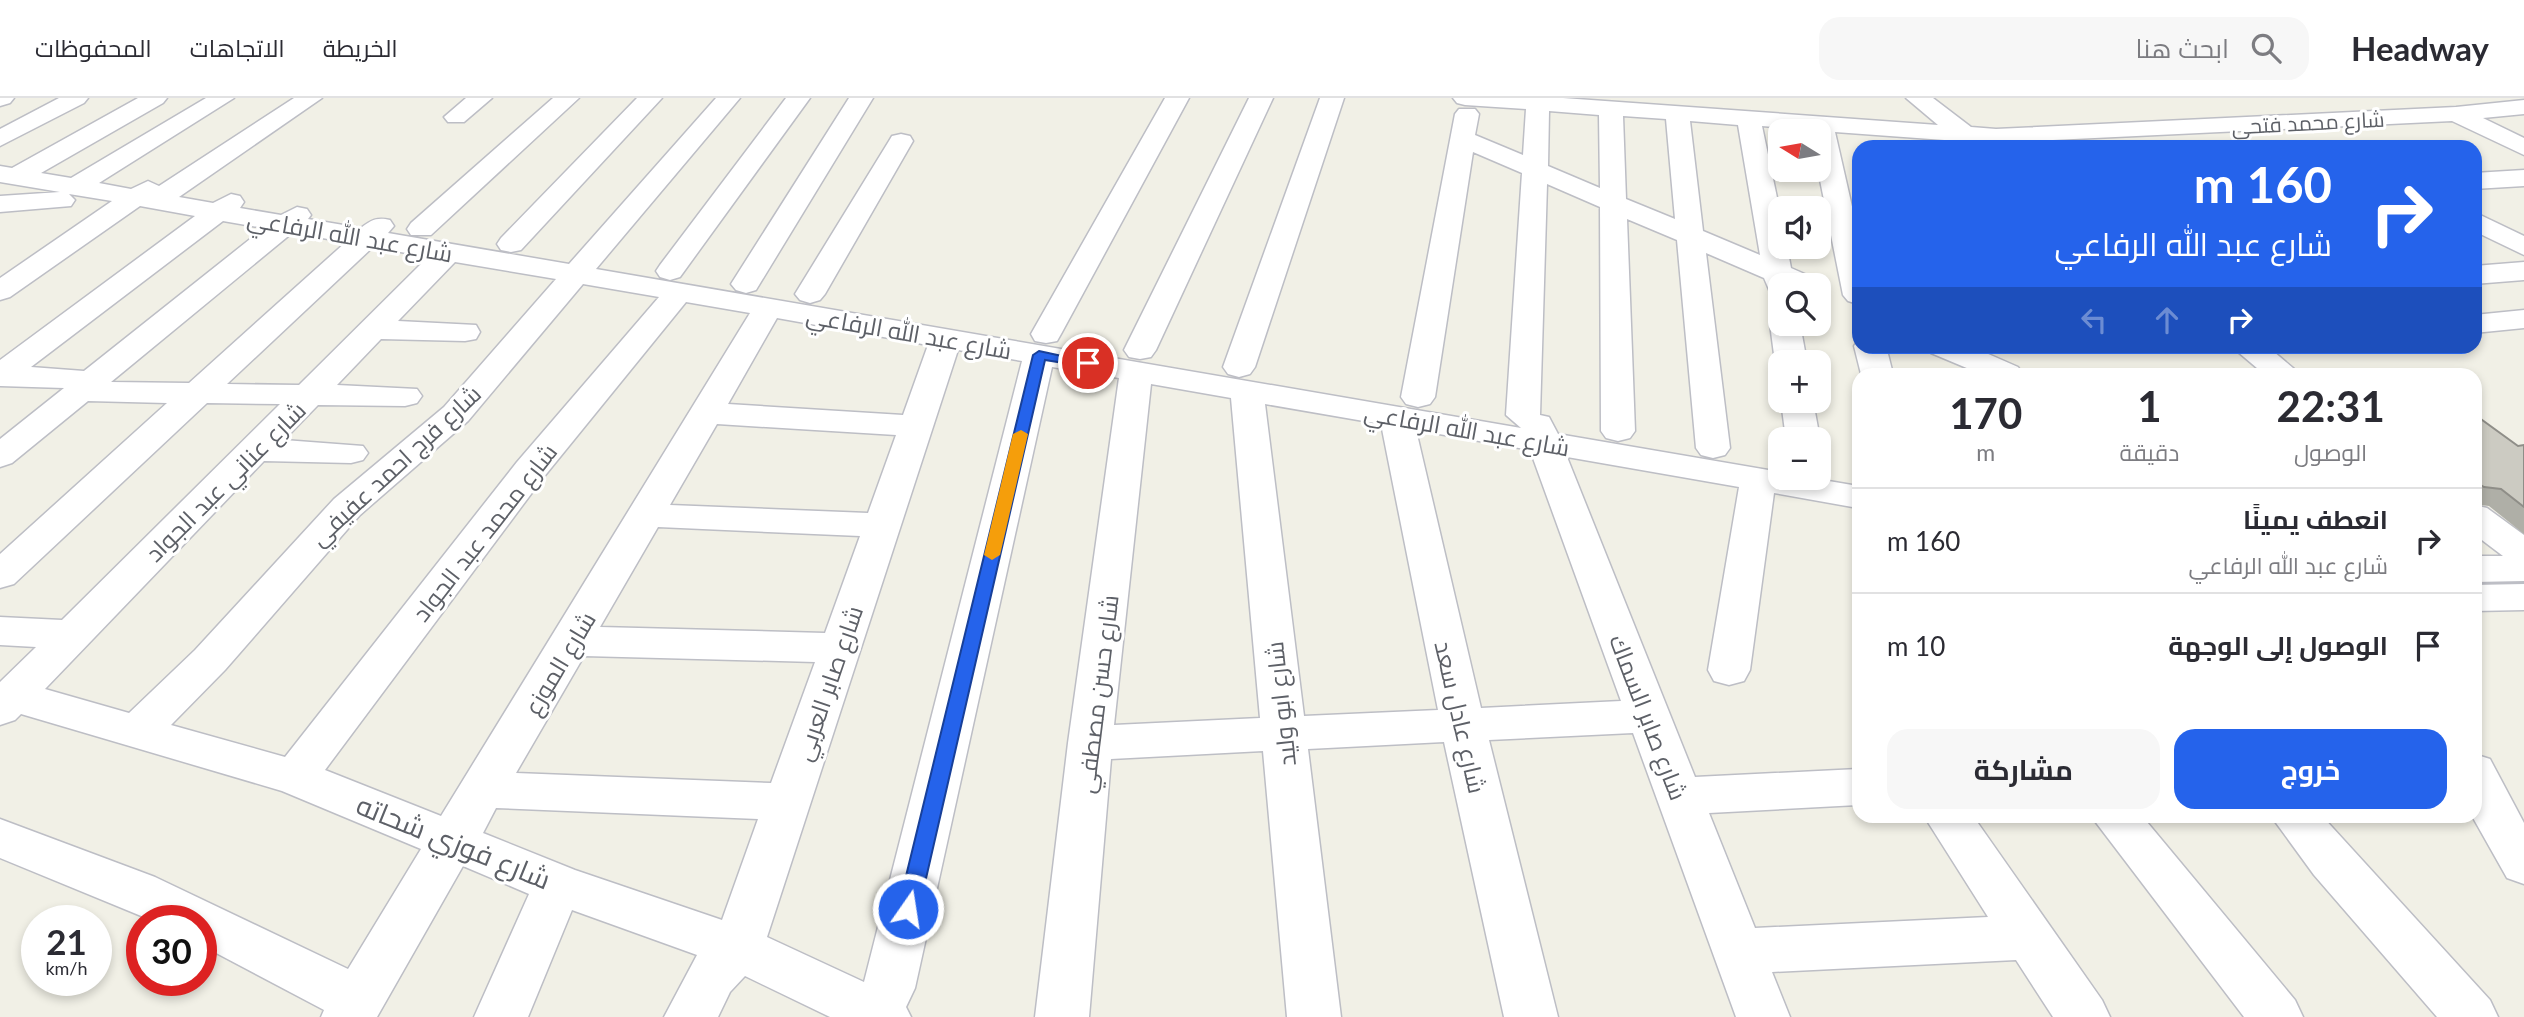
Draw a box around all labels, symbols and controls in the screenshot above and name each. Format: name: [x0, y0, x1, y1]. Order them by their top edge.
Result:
search box: [1819, 17, 2309, 80]
text: Headway: [2351, 28, 2489, 68]
icon: search: [2247, 29, 2285, 67]
text: ابحث هنا: [2136, 32, 2229, 64]
text: المحفوظات: [35, 33, 152, 62]
text: الاتجاهات: [190, 33, 285, 62]
text: الخريطة: [323, 33, 398, 62]
street label: شارع محمد فتحي: [2231, 106, 2385, 143]
north arrow: [1768, 119, 1830, 182]
map controls: [1768, 119, 1831, 490]
text: 160 m: [2194, 155, 2332, 213]
icon: right: [2356, 168, 2447, 259]
button: sound: [1768, 196, 1831, 259]
street label: شارع عبد الله الرفاعي: [244, 203, 455, 273]
text: شارع عبد الله الرفاعي: [2055, 224, 2332, 263]
button: search: [1768, 273, 1831, 336]
street label: شارع عبد الله الرفاعي: [803, 300, 1014, 370]
icon: left: [2075, 301, 2113, 339]
icon: ahead: [2148, 301, 2186, 339]
icon: right: [2221, 301, 2259, 339]
pin: [1058, 333, 1118, 393]
icon: arrive: [1069, 344, 1107, 382]
button: +: [1768, 350, 1831, 413]
street label: شارع فرج احمد عفيفي: [304, 378, 490, 556]
text: 1: [2137, 381, 2162, 431]
text: 22:31: [2277, 381, 2385, 431]
text: 170: [1949, 388, 2022, 438]
street label: شارع عناني عبد الجواد: [139, 395, 315, 571]
street label: شارع عبد الله الرفاعي: [1361, 397, 1572, 467]
button: −: [1768, 427, 1831, 490]
street label: شارع محمد عبد الجواد: [406, 437, 565, 628]
text: m: [1976, 438, 1995, 466]
text: دقيقة: [2120, 438, 2179, 466]
text: الوصول: [2294, 438, 2367, 466]
text: انعطف يمينًا: [2243, 503, 2388, 535]
icon: right: [2409, 522, 2447, 560]
text: 160 m: [1887, 525, 1960, 557]
text: شارع عبد الله الرفاعي: [2189, 551, 2388, 579]
street label: شارع حسن مصطفي: [1070, 593, 1130, 796]
street label: شارع صابر العربي: [788, 602, 874, 766]
street label: شارع الموزع: [517, 606, 604, 721]
icon: arrive: [2409, 627, 2447, 665]
text: الوصول إلى الوجهة: [2168, 629, 2388, 661]
street label: شارع صابر السماك: [1601, 630, 1694, 805]
text: 10 m: [1887, 630, 1945, 662]
street label: شارع عادل سعد: [1426, 638, 1493, 797]
street label: شارع ابو وليد: [1259, 640, 1304, 768]
button: مشاركة: [1887, 729, 2160, 809]
button: خروج: [2174, 729, 2447, 809]
street label: شارع فوزي شحاته: [350, 787, 556, 901]
position arrow: [871, 872, 945, 946]
speed limit sign: 30: [126, 905, 217, 996]
text: 21: [46, 920, 87, 962]
text: km/h: [45, 957, 88, 979]

